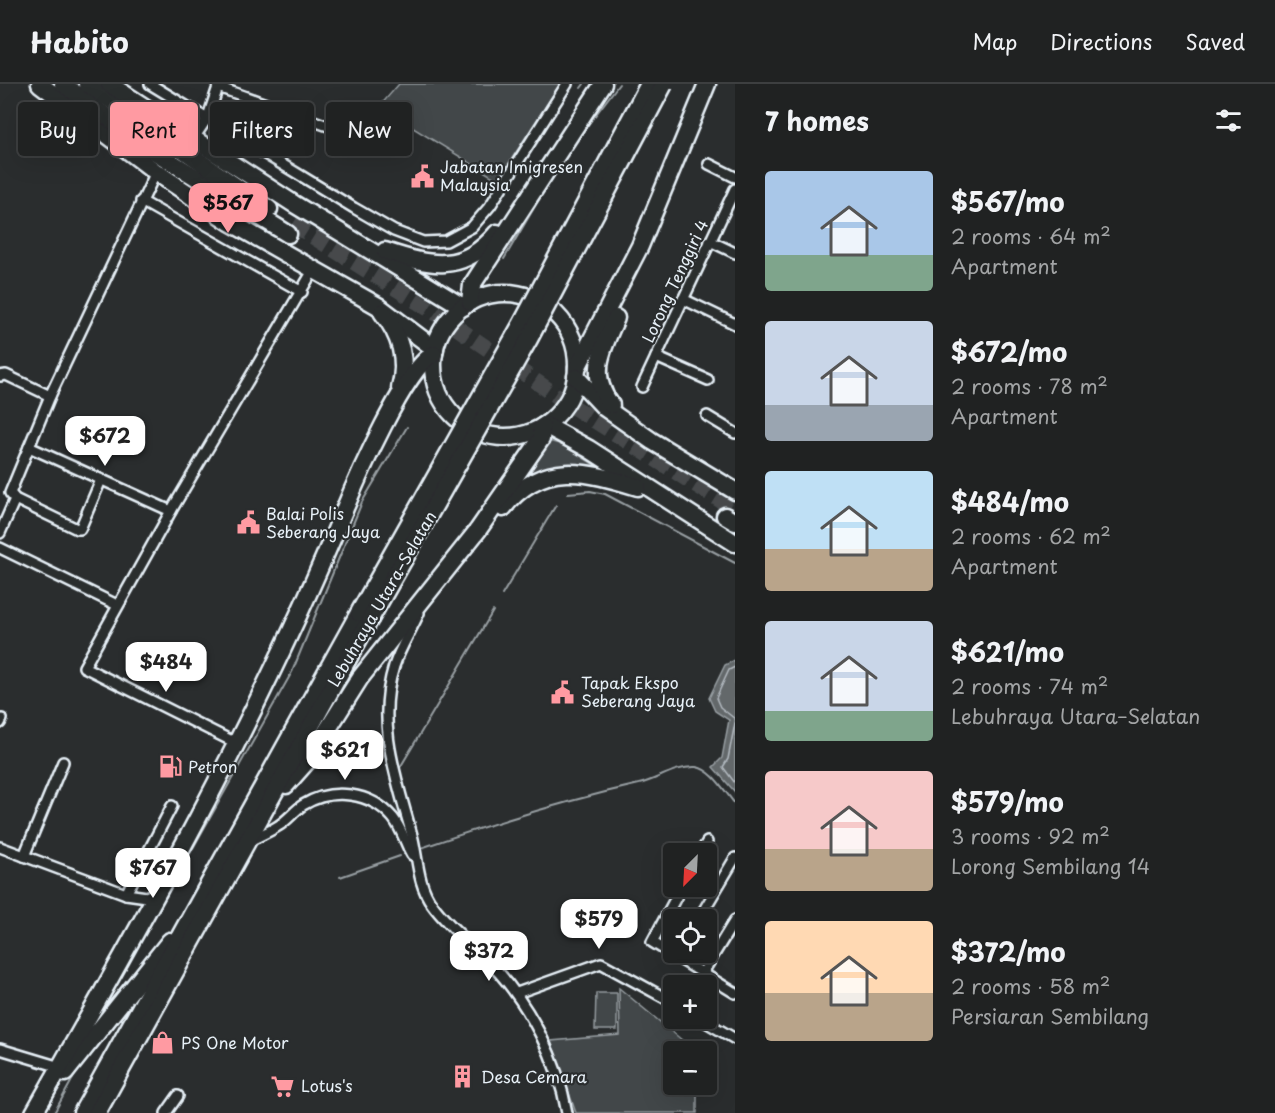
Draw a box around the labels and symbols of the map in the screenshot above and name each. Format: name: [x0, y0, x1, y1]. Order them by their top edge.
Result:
place label: Jabatan Imigresen Malaysia: [440, 154, 583, 196]
public building icon: Jabatan Imigresen Malaysia: [409, 163, 435, 189]
pin: $567: [192, 183, 264, 234]
street label: Lorong Tenggiri 4: [635, 215, 713, 346]
pin: $672: [69, 416, 141, 467]
place label: Balai Polis Seberang Jaya: [266, 501, 380, 543]
street label: Lebuhraya Utara–Selatan: [321, 506, 441, 691]
public building icon: Balai Polis Seberang Jaya: [235, 510, 261, 536]
pin: $484: [130, 642, 202, 693]
place label: Tapak Ekspo Seberang Jaya: [581, 670, 695, 712]
public building icon: Tapak Ekspo Seberang Jaya: [550, 679, 576, 705]
pin: $621: [309, 730, 381, 781]
fuel station icon: Petron: [157, 754, 183, 780]
place label: Petron: [188, 754, 237, 778]
north arrow: [663, 843, 717, 897]
pin: $767: [117, 848, 189, 899]
pin: $579: [563, 899, 635, 950]
pin: $372: [453, 931, 525, 982]
shop icon: PS One Motor: [150, 1030, 176, 1056]
place label: PS One Motor: [181, 1030, 289, 1054]
building icon: Desa Cemara: [450, 1064, 476, 1090]
place label: Desa Cemara: [481, 1064, 587, 1088]
supermarket icon: Lotus's: [270, 1073, 296, 1099]
place label: Lotus's: [301, 1073, 353, 1097]

